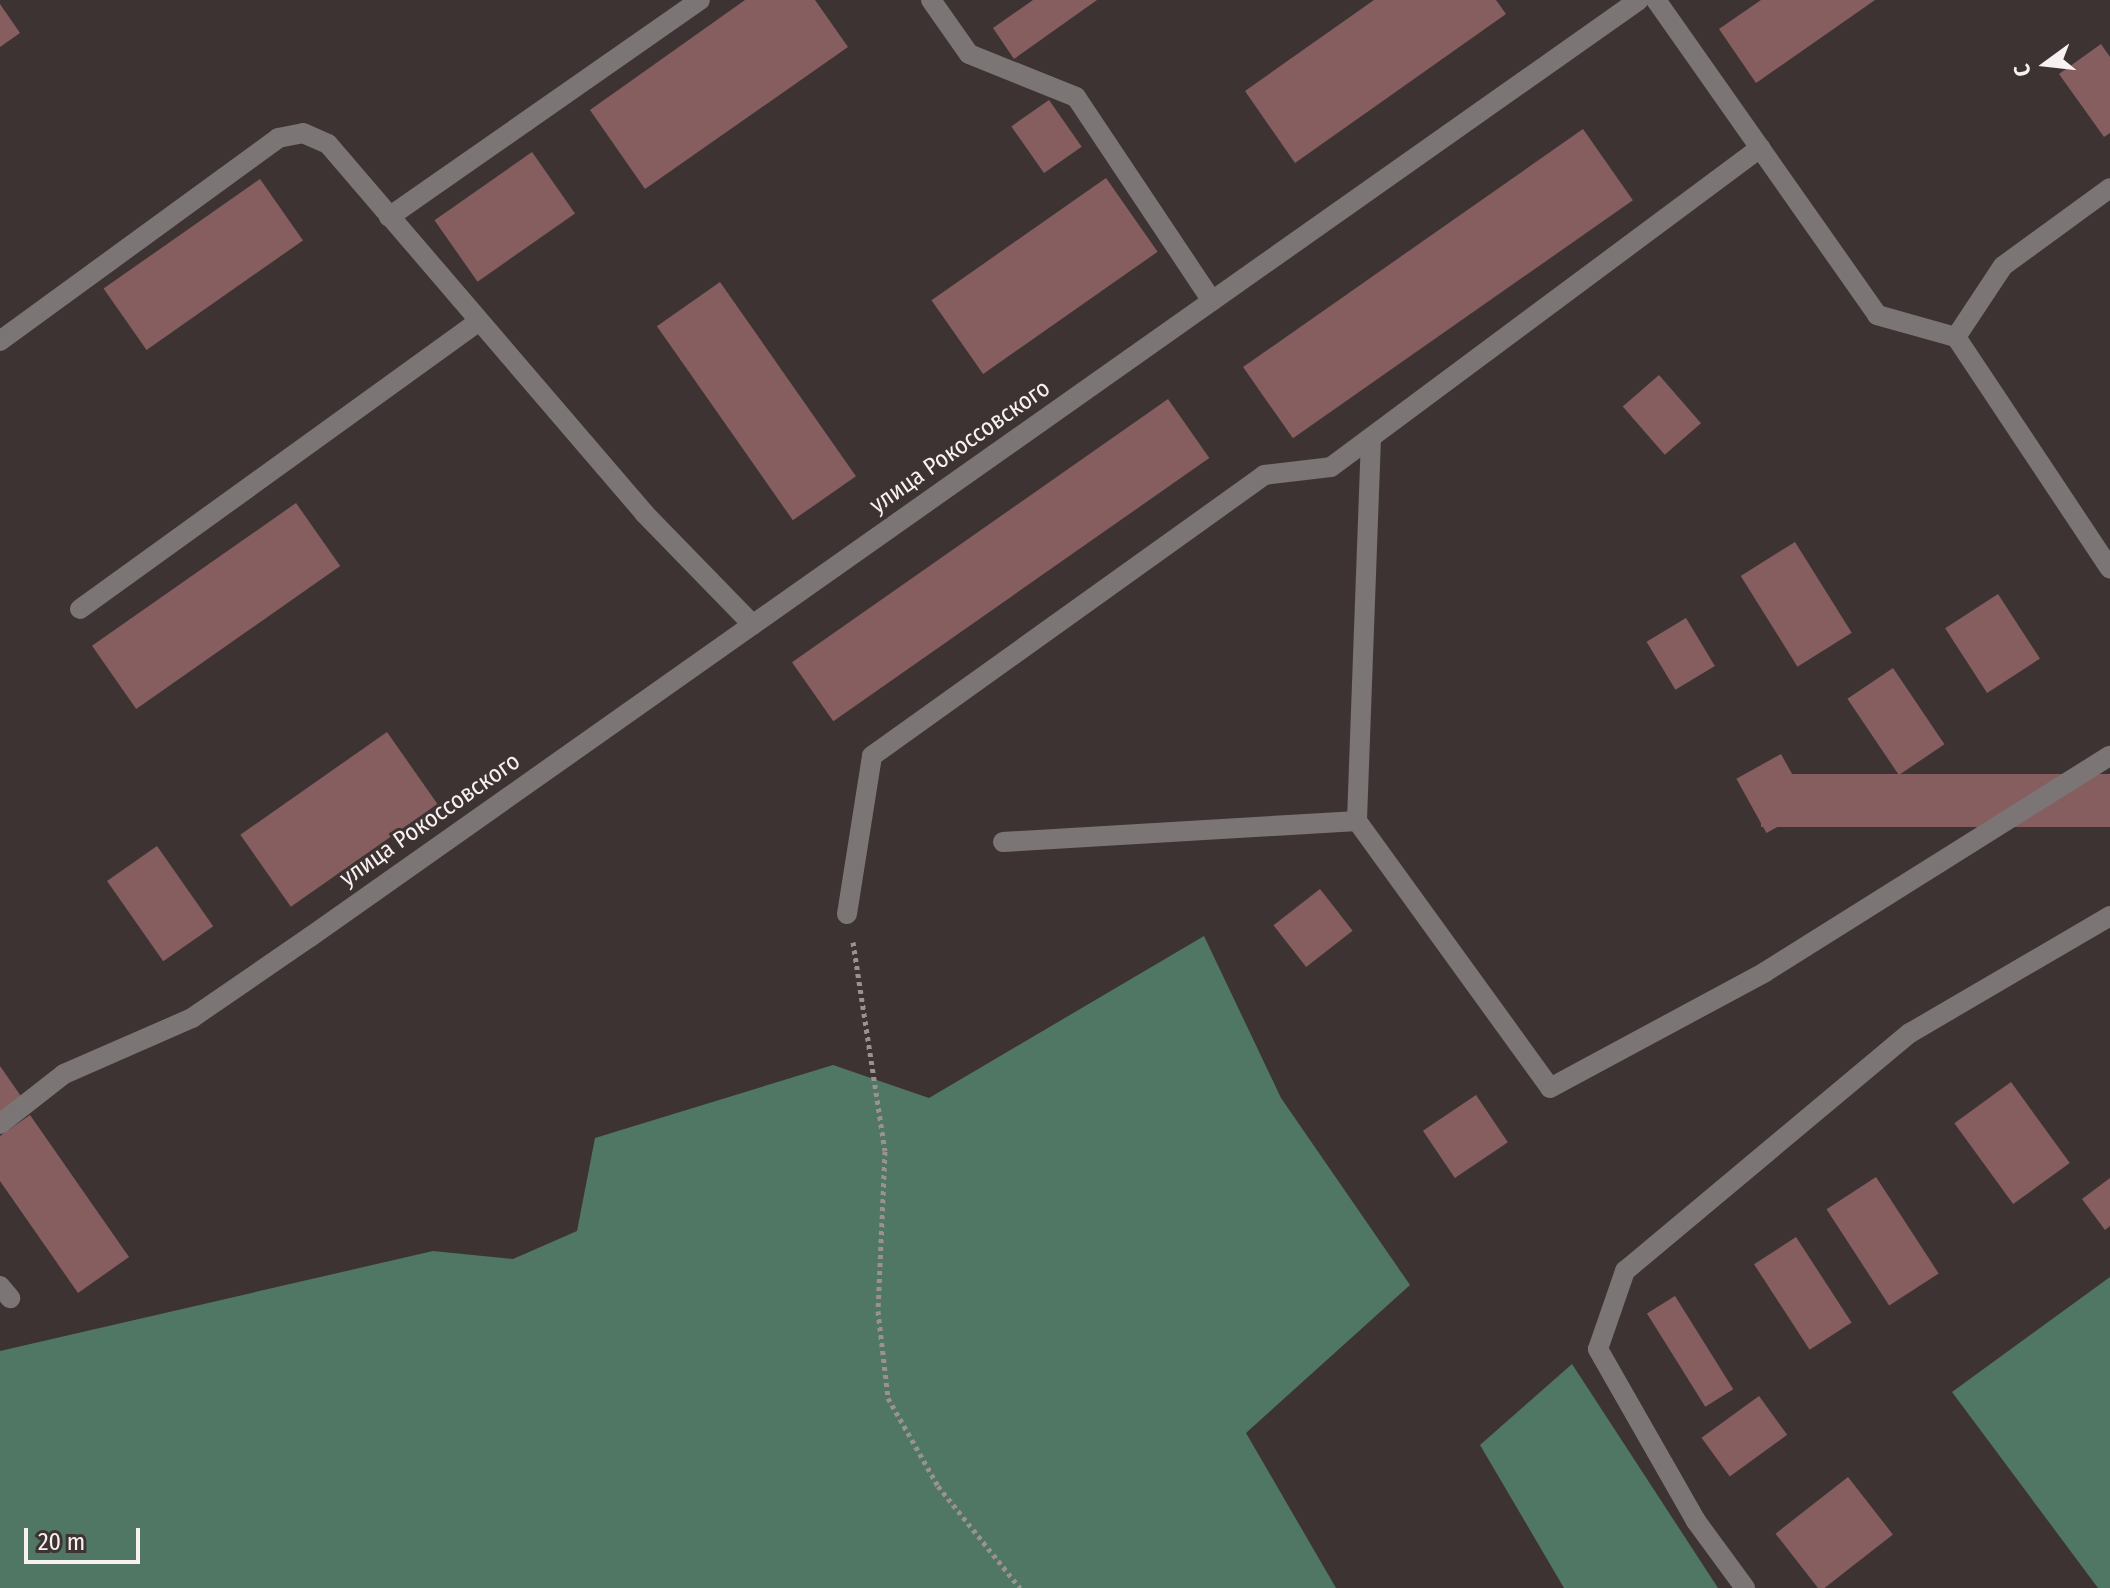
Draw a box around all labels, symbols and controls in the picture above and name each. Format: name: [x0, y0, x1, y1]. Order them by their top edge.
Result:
north arrow: [2006, 24, 2086, 104]
text: С: [2008, 61, 2037, 79]
street label: улица Рокоссовского: [864, 374, 1056, 520]
street label: улица Рокоссовского: [334, 747, 526, 893]
scale bar: [28, 1512, 144, 1562]
text: 20 m: [38, 1528, 85, 1556]

